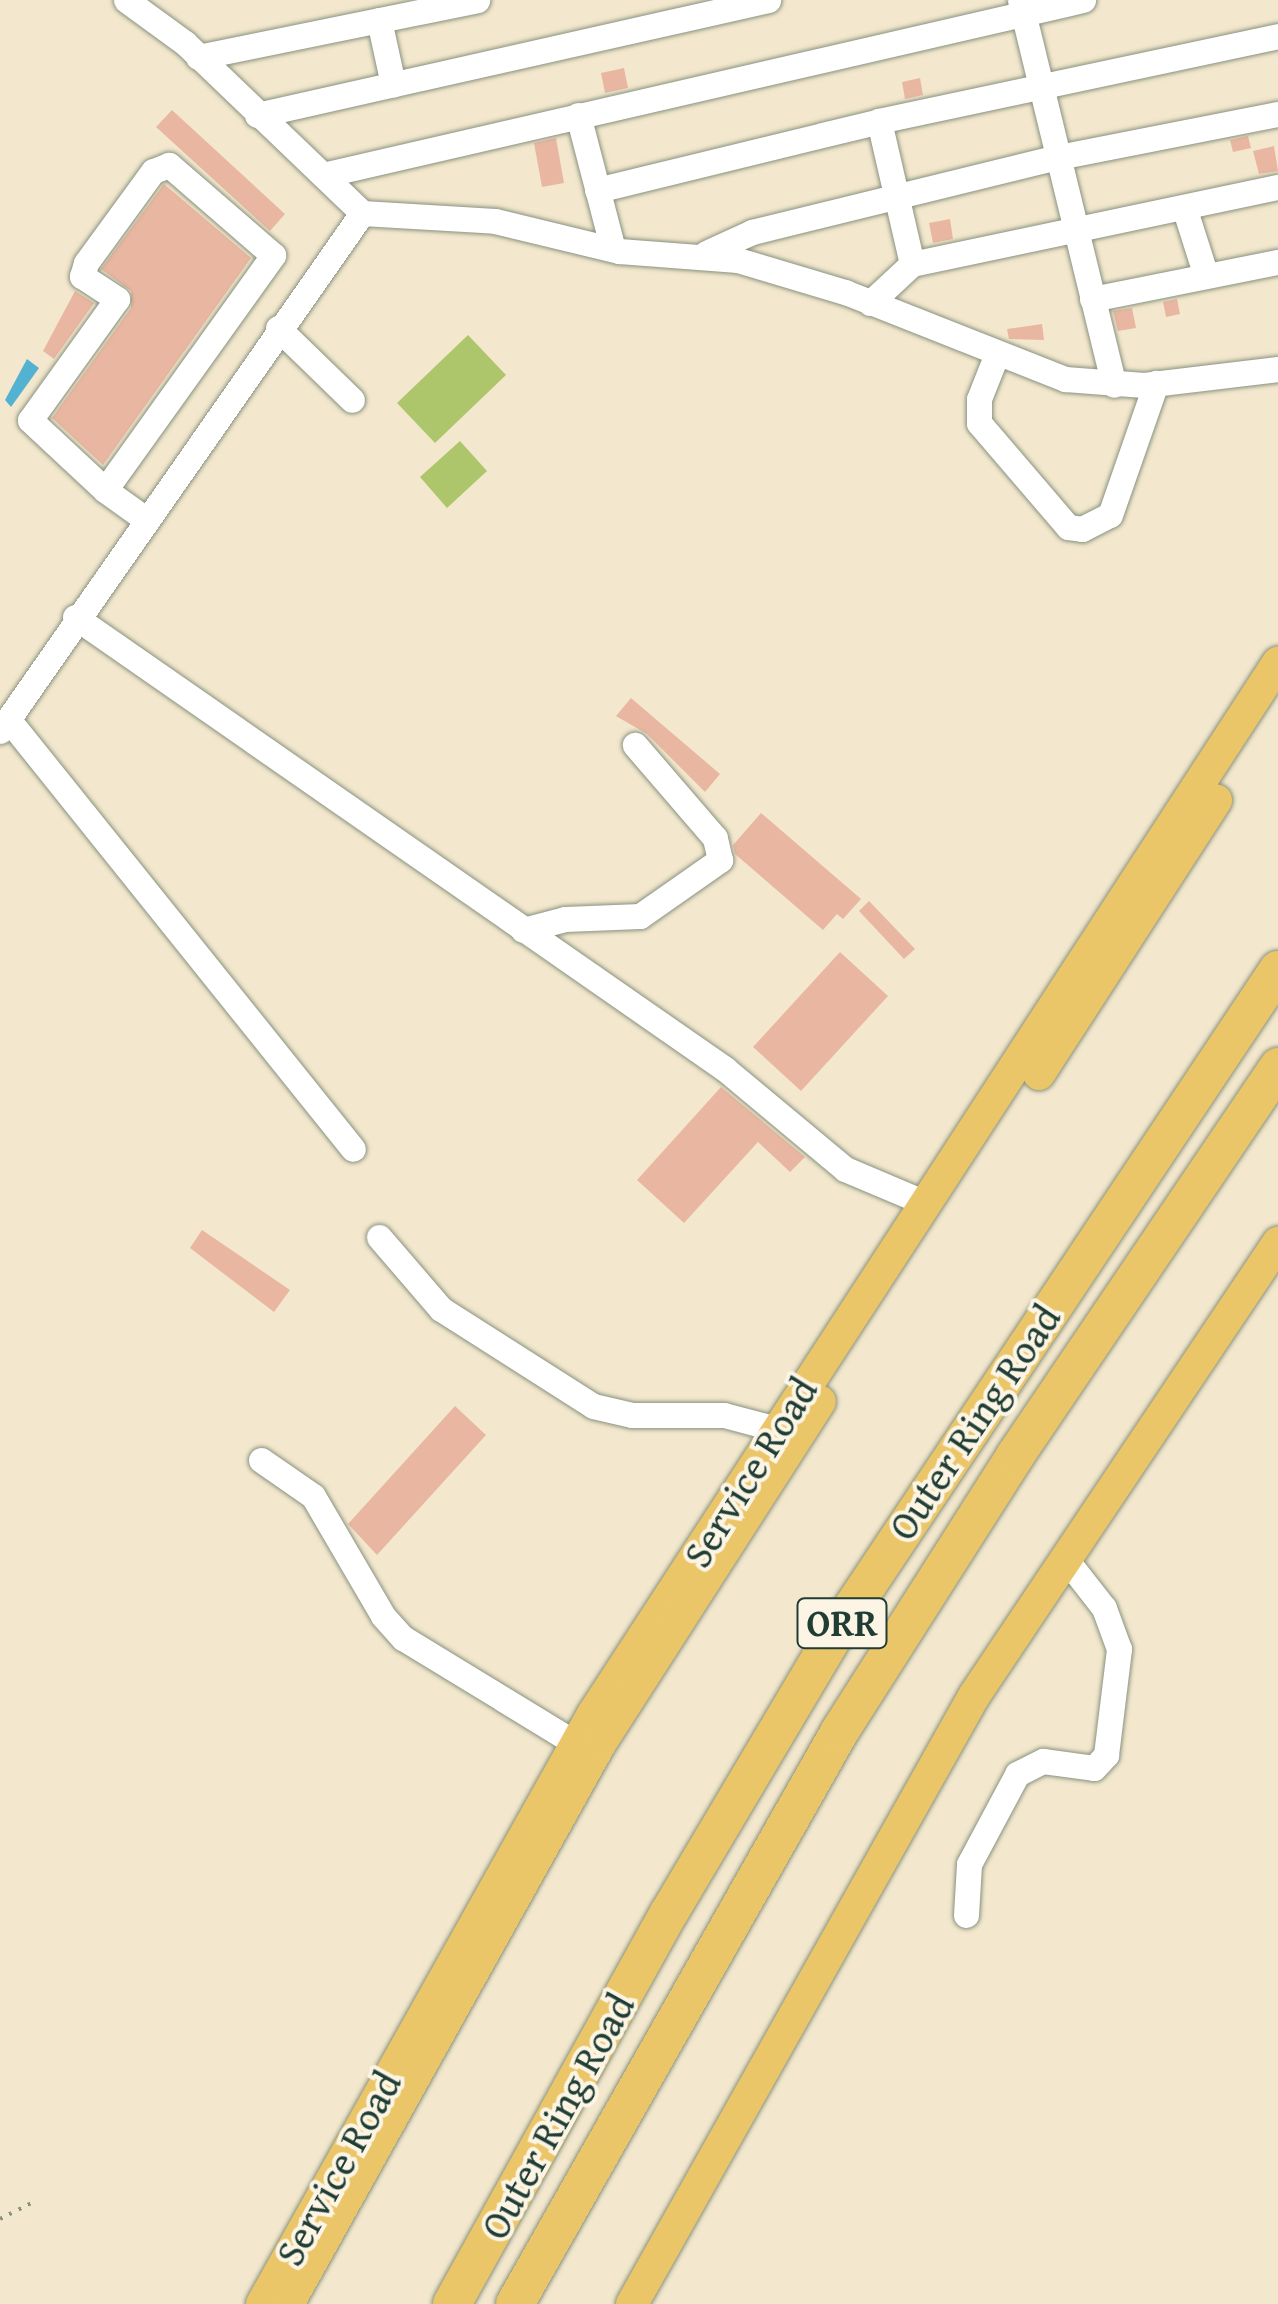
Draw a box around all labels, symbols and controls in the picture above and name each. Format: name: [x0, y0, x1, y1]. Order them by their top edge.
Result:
street label: Outer Ring Road: [878, 1295, 1070, 1549]
street label: Service Road: [673, 1368, 827, 1576]
road number: ORR: [794, 1590, 890, 1656]
street label: Outer Ring Road: [470, 1985, 644, 2247]
street label: Service Road: [265, 2062, 411, 2274]

